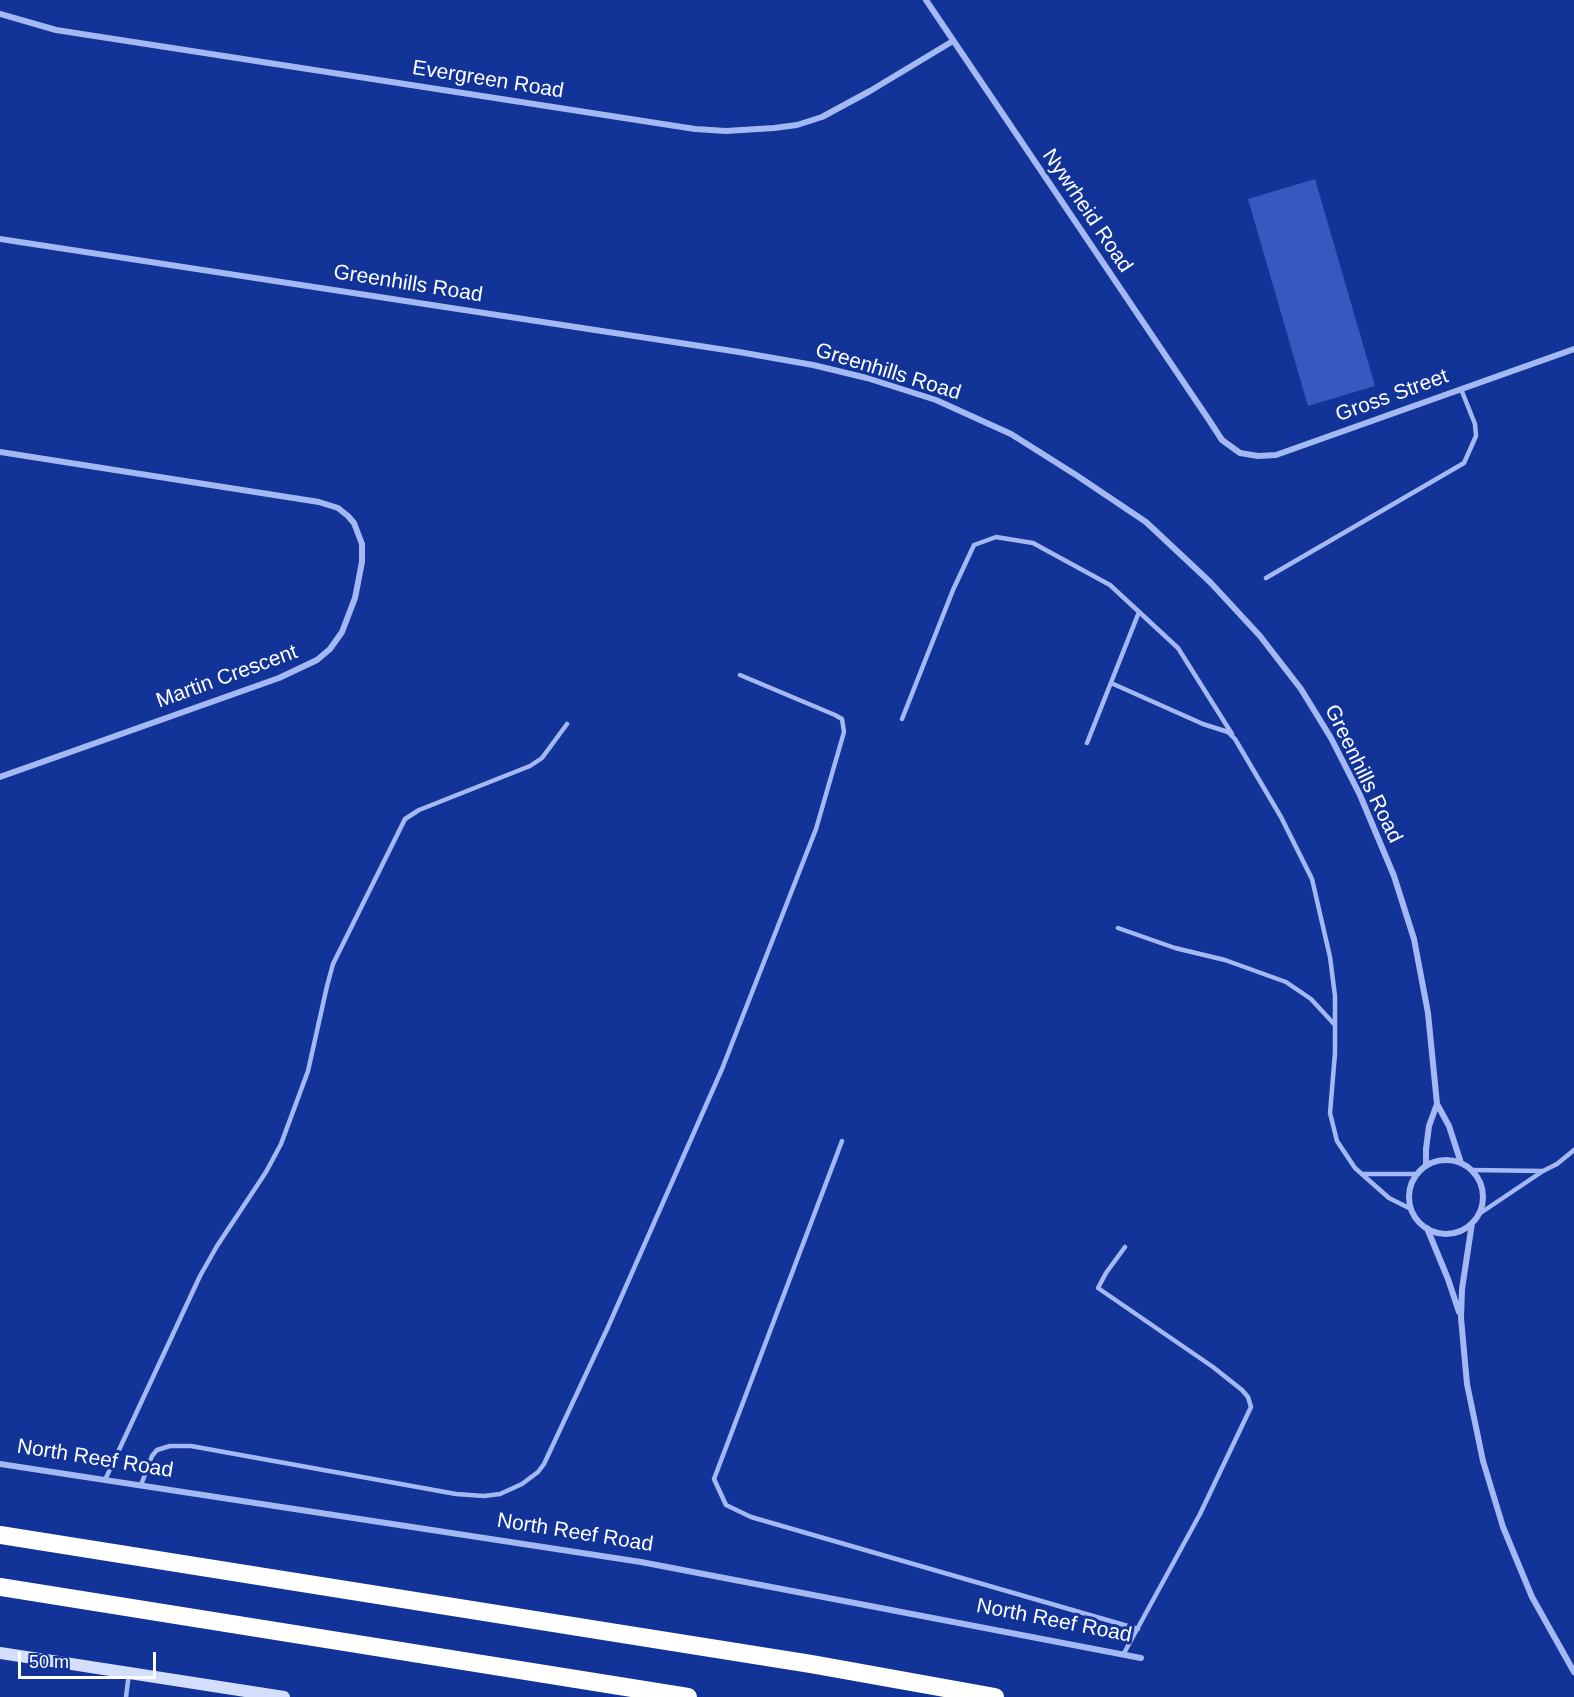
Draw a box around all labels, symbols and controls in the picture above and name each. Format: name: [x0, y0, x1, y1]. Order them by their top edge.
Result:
street label: Evergreen Road: [411, 56, 565, 104]
street label: Nywrheid Road: [1036, 144, 1138, 278]
street label: Greenhills Road: [332, 260, 484, 308]
street label: Greenhills Road: [812, 338, 964, 406]
street label: Gross Street: [1332, 364, 1452, 428]
street label: Martin Crescent: [153, 640, 301, 714]
street label: Greenhills Road: [1319, 701, 1407, 847]
street label: North Reef Road: [15, 1434, 175, 1484]
street label: North Reef Road: [495, 1508, 655, 1558]
street label: North Reef Road: [974, 1594, 1134, 1648]
scale bar: [21, 1640, 159, 1678]
text: 50 m: [29, 1652, 69, 1672]

